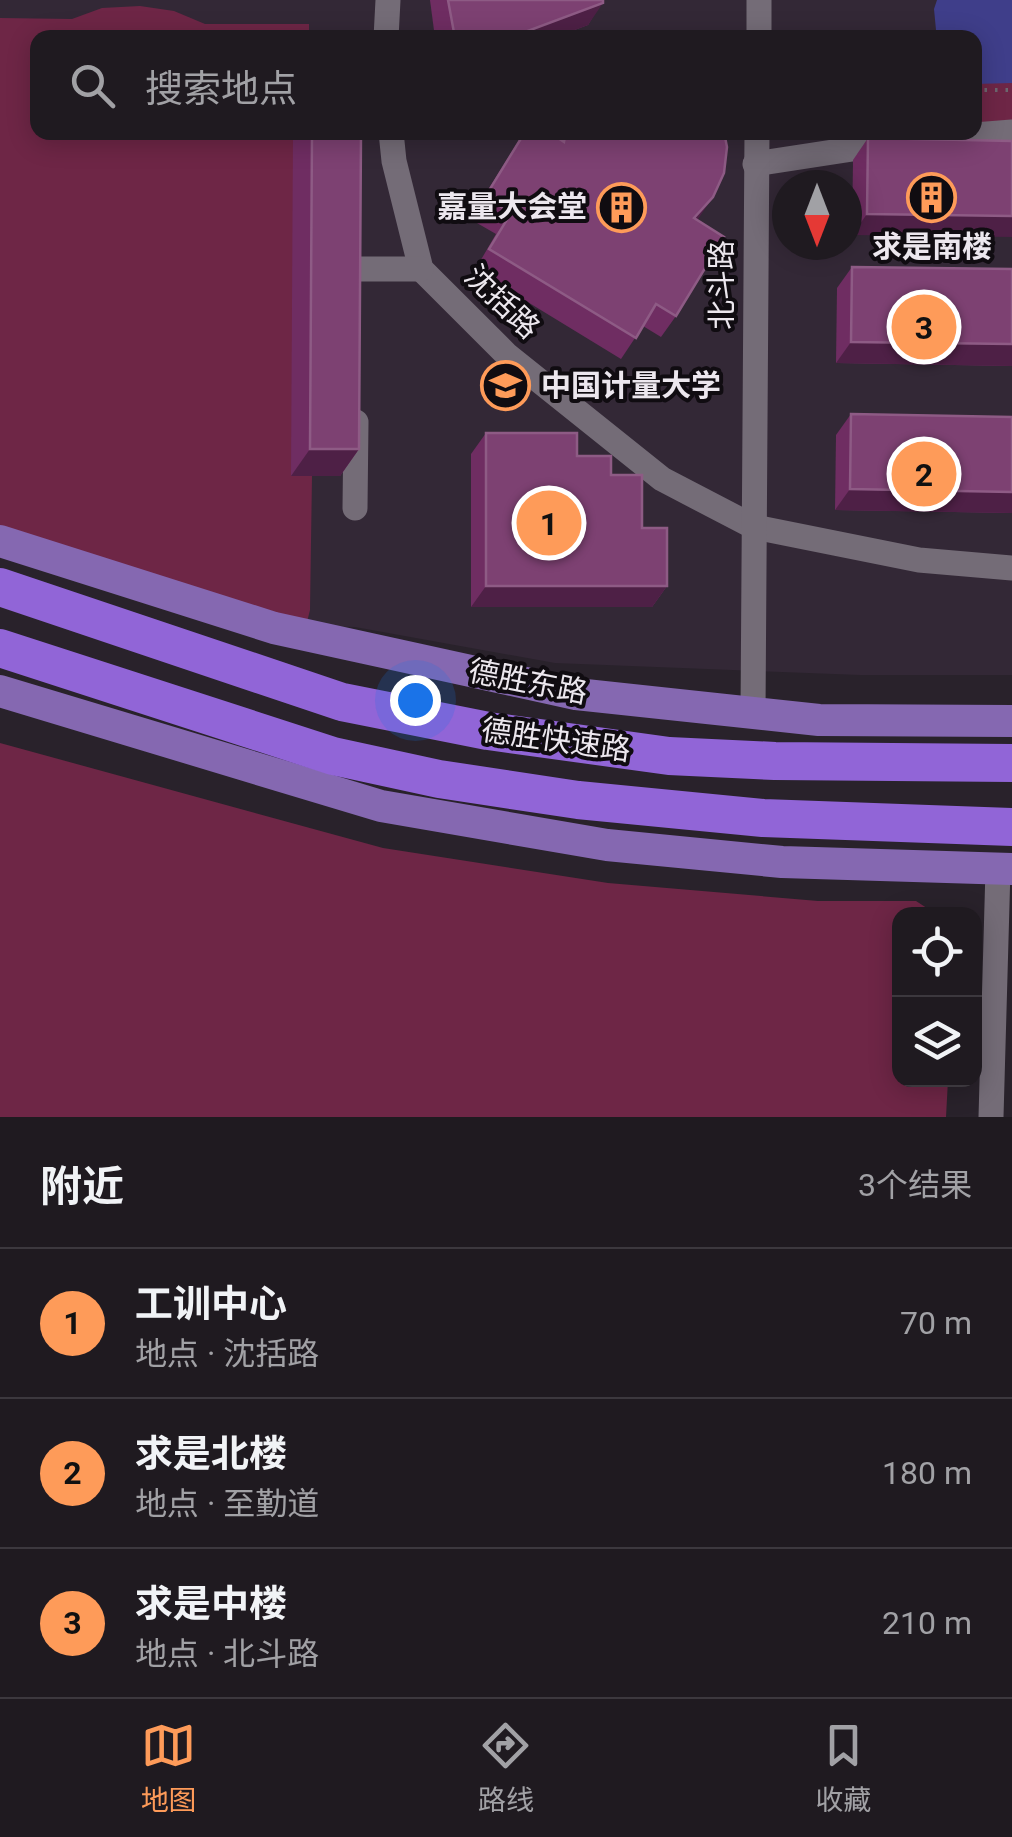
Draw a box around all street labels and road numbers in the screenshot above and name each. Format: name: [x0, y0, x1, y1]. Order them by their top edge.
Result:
street label: 北斗路: [704, 240, 739, 330]
street label: 沈括路: [458, 258, 547, 345]
street label: 德胜东路: [466, 653, 590, 710]
street label: 德胜快速路: [479, 712, 633, 767]

